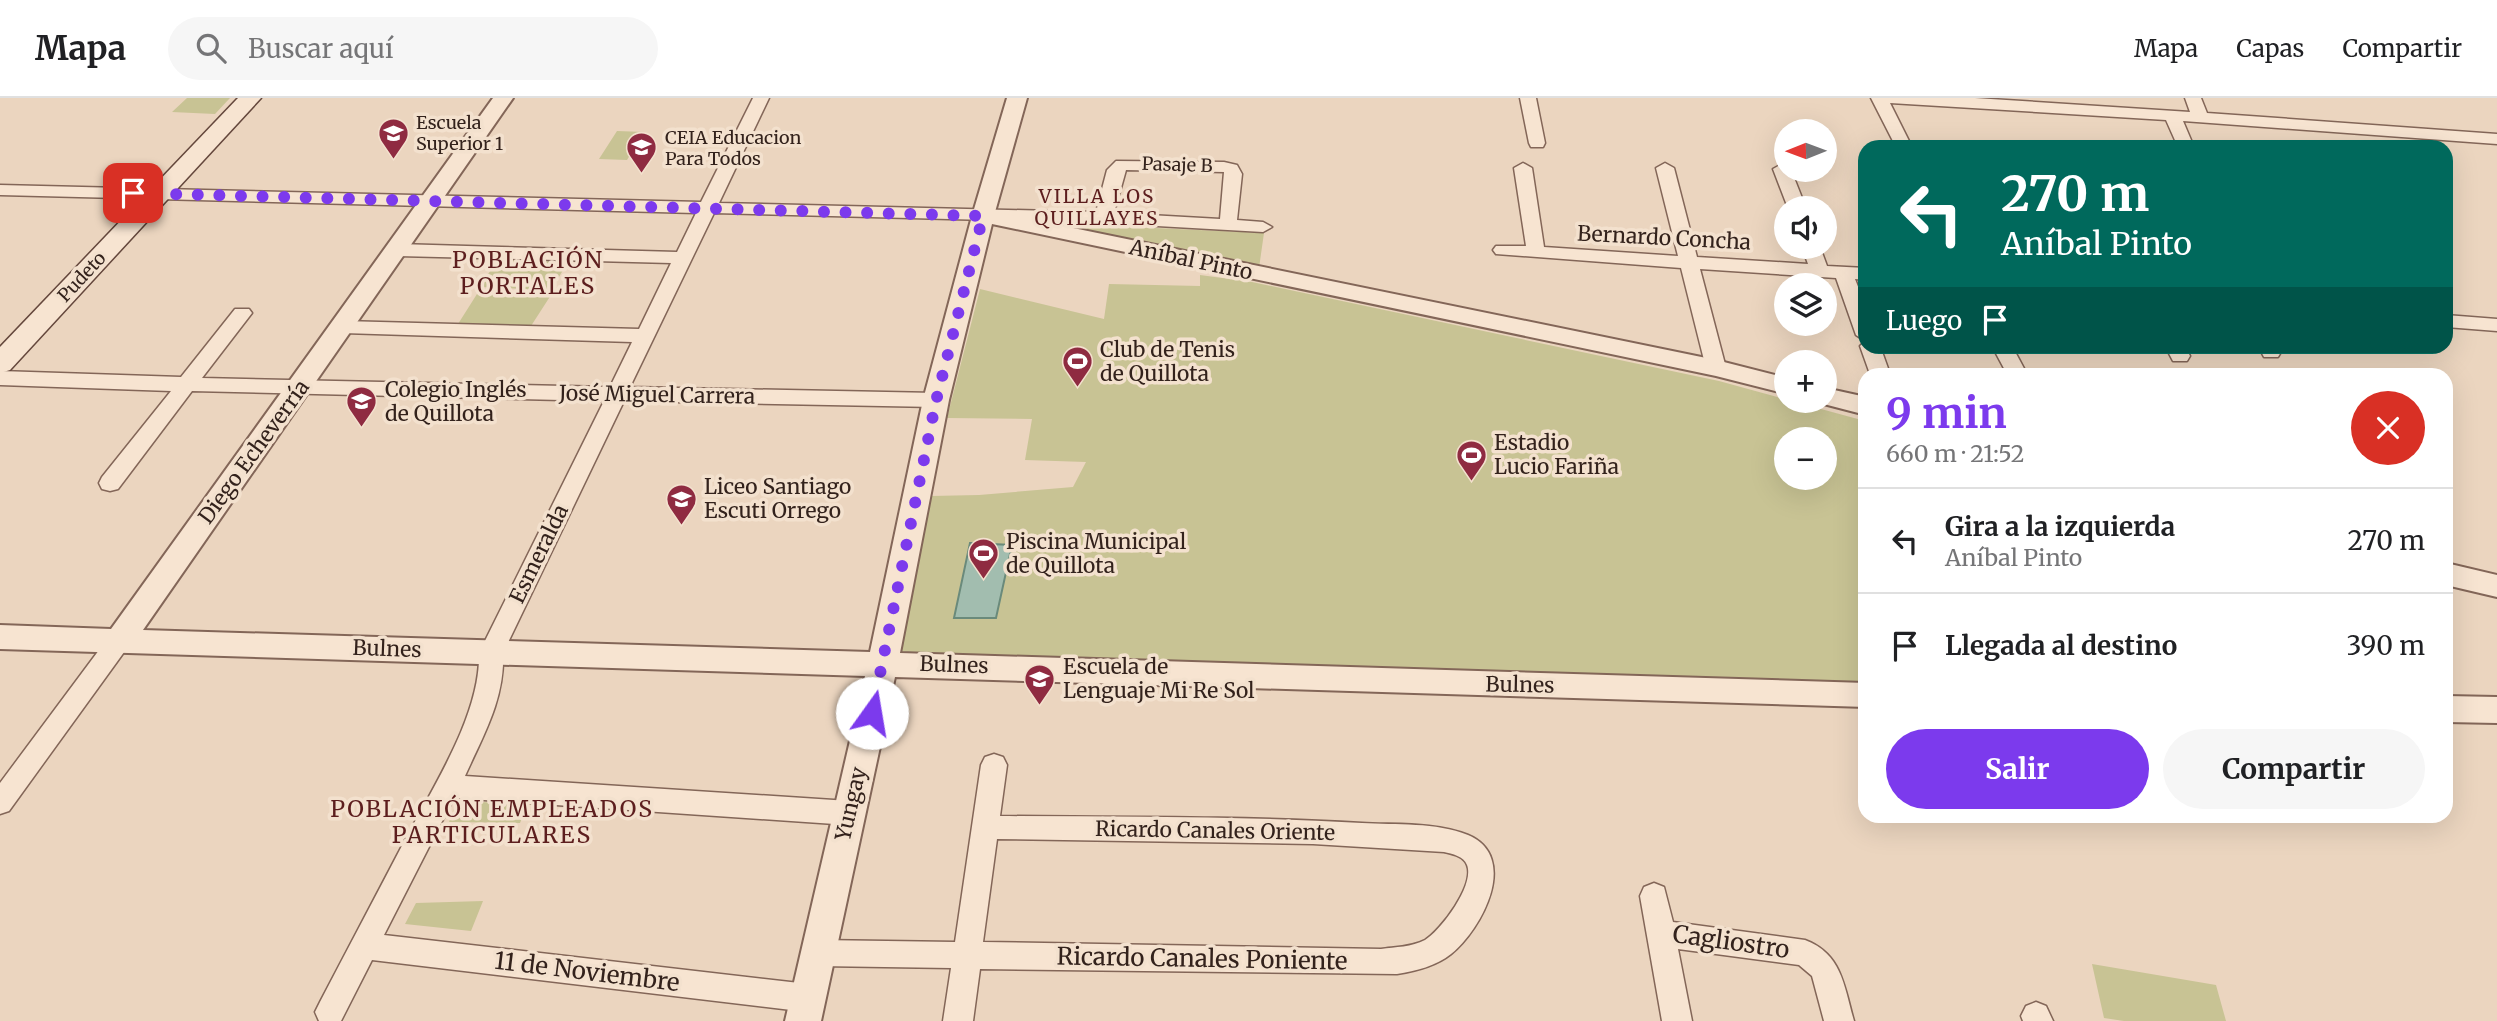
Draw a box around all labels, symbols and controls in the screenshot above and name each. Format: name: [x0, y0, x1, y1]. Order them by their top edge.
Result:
search box: [168, 17, 658, 80]
text: Mapa: [35, 28, 126, 69]
icon: search: [192, 29, 230, 67]
text: Buscar aquí: [248, 32, 393, 65]
text: Mapa: [2134, 33, 2198, 64]
text: Capas: [2236, 33, 2304, 64]
text: Compartir: [2342, 33, 2462, 64]
place label: Escuela Superior 1: [416, 111, 503, 155]
school or university icon: Escuela Superior 1: [376, 116, 410, 160]
north arrow: [1774, 119, 1838, 182]
map controls: [1774, 119, 1837, 490]
place label: CEIA Educacion Para Todos: [665, 126, 801, 170]
school or university icon: CEIA Educacion Para Todos: [625, 131, 659, 175]
street label: Pasaje B: [1141, 152, 1213, 177]
pin: [103, 163, 163, 223]
text: 270 m: [2001, 163, 2149, 224]
icon: left: [1886, 168, 1977, 259]
icon: arrive: [114, 174, 152, 212]
district label: VILLA LOS QUILLAYES: [1035, 184, 1159, 230]
button: sound: [1774, 196, 1837, 259]
street label: Bernardo Concha: [1576, 219, 1752, 256]
text: Aníbal Pinto: [2001, 224, 2192, 264]
street label: Aníbal Pinto: [1126, 233, 1255, 286]
district label: POBLACIÓN PORTALES: [452, 245, 604, 300]
street label: Pudeto: [53, 247, 111, 307]
button: layers: [1774, 273, 1837, 336]
icon: arrive: [1976, 301, 2014, 339]
text: Luego: [1886, 304, 1962, 337]
place label: Club de Tenis de Quillota: [1100, 336, 1235, 387]
sports icon: Club de Tenis de Quillota: [1060, 345, 1094, 389]
button: +: [1774, 350, 1837, 413]
street label: Diego Echeverría: [192, 374, 315, 529]
place label: Colegio Inglés de Quillota: [385, 376, 527, 427]
street label: José Miguel Carrera: [558, 379, 755, 410]
school or university icon: Colegio Inglés de Quillota: [345, 385, 379, 429]
text: 9 min: [1886, 387, 2007, 439]
button: close: [2351, 391, 2425, 465]
button: −: [1774, 427, 1837, 490]
place label: Estadio Lucio Fariña: [1494, 429, 1619, 480]
sports icon: Estadio Lucio Fariña: [1454, 438, 1488, 482]
text: 660 m · 21:52: [1886, 439, 2024, 468]
place label: Liceo Santiago Escuti Orrego: [704, 473, 851, 524]
school or university icon: Liceo Santiago Escuti Orrego: [664, 482, 698, 526]
street label: Esmeralda: [503, 500, 574, 608]
text: Gira a la izquierda: [1945, 510, 2175, 543]
icon: left: [1886, 522, 1924, 560]
text: 270 m: [2348, 524, 2425, 557]
place label: Piscina Municipal de Quillota: [1006, 528, 1187, 579]
sports icon: Piscina Municipal de Quillota: [966, 537, 1000, 581]
text: Aníbal Pinto: [1945, 543, 2082, 572]
icon: arrive: [1886, 627, 1924, 665]
text: Llegada al destino: [1945, 629, 2177, 662]
text: 390 m: [2346, 629, 2425, 662]
street label: Bulnes: [352, 634, 422, 663]
street label: Bulnes: [919, 650, 989, 679]
place label: Escuela de Lenguaje Mi Re Sol: [1063, 653, 1255, 704]
school or university icon: Escuela de Lenguaje Mi Re Sol: [1023, 662, 1057, 706]
street label: Bulnes: [1485, 670, 1555, 699]
position arrow: [835, 676, 909, 750]
button: Salir: [1886, 729, 2149, 809]
button: Compartir: [2163, 729, 2425, 809]
street label: Yungay: [829, 764, 872, 844]
district label: POBLACIÓN EMPLEADOS PARTICULARES: [330, 794, 654, 849]
street label: Ricardo Canales Oriente: [1095, 815, 1335, 846]
street label: Cagliostro: [1671, 918, 1791, 965]
street label: Ricardo Canales Poniente: [1056, 940, 1348, 977]
street label: 11 de Noviembre: [493, 945, 681, 998]

